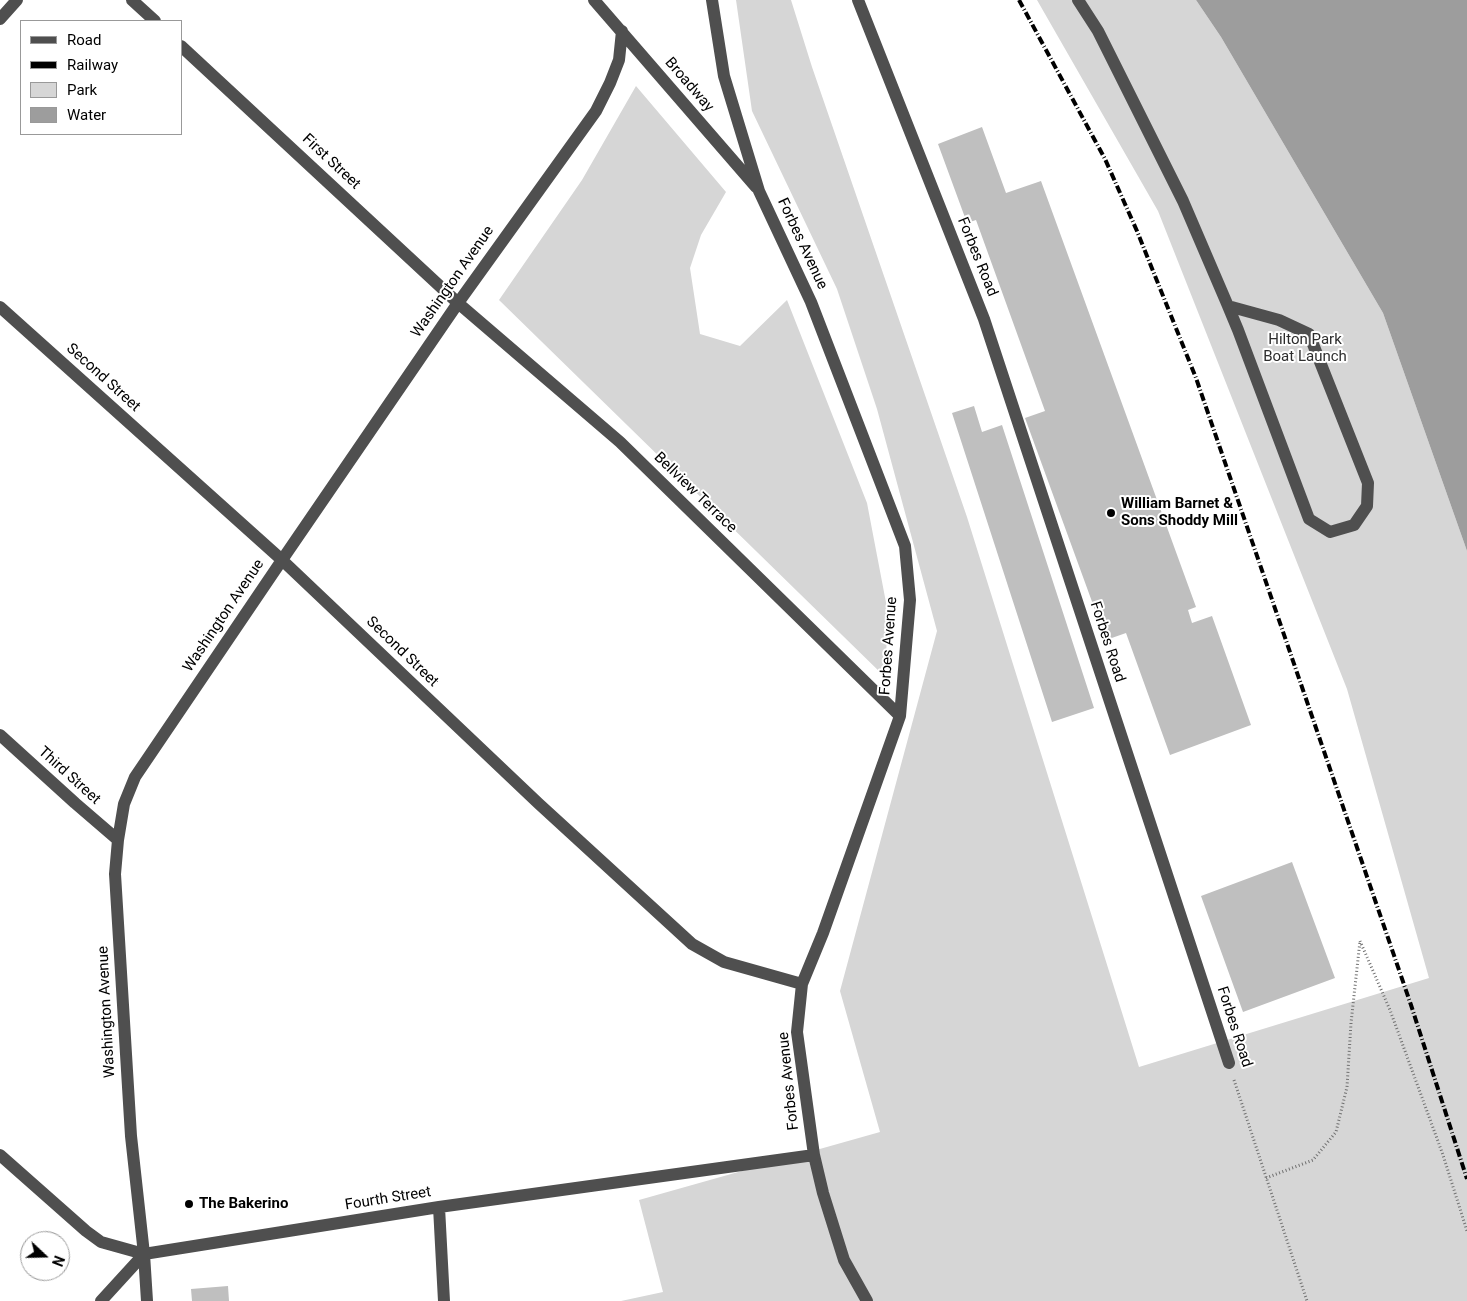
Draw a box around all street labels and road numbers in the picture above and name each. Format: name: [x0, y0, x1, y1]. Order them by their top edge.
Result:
street label: Broadway: [661, 54, 717, 116]
street label: First Street: [298, 131, 364, 193]
street label: Forbes Avenue: [773, 195, 831, 293]
street label: Forbes Road: [953, 215, 1001, 299]
street label: Washington Avenue: [408, 223, 498, 341]
street label: Second Street: [62, 340, 144, 416]
street label: Bellview Terrace: [650, 449, 740, 537]
street label: Washington Avenue: [180, 556, 268, 676]
street label: Forbes Avenue: [877, 596, 901, 696]
street label: Forbes Road: [1085, 599, 1129, 685]
street label: Second Street: [362, 613, 442, 691]
street label: Third Street: [34, 743, 104, 809]
street label: Washington Avenue: [95, 946, 119, 1078]
street label: Forbes Road: [1212, 984, 1256, 1070]
street label: Forbes Avenue: [775, 1031, 803, 1131]
street label: Fourth Street: [344, 1183, 432, 1215]

